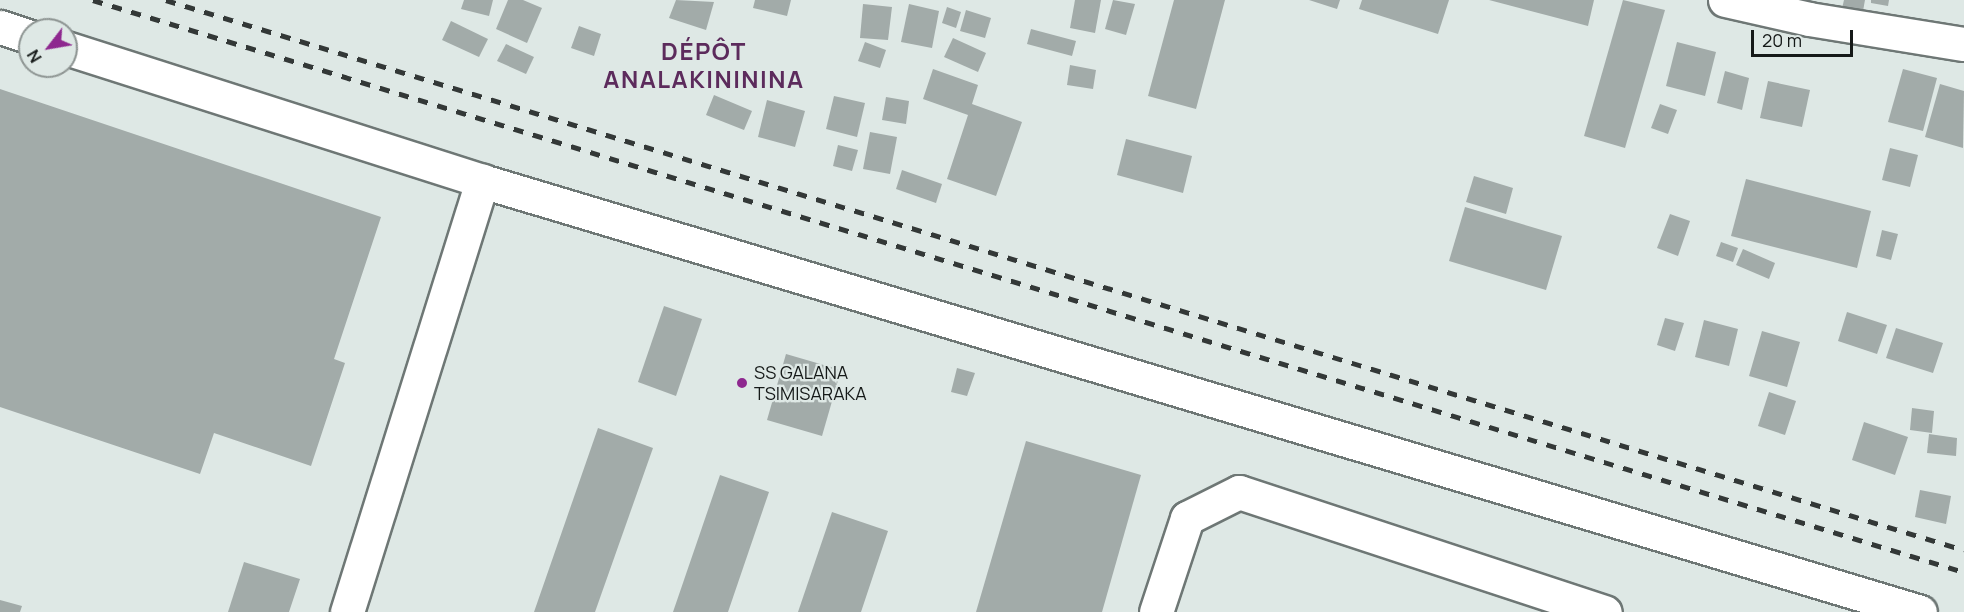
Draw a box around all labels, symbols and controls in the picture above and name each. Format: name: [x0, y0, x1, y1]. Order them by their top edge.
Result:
north arrow: [18, 18, 78, 78]
scale bar: [1754, 18, 1856, 56]
text: 20 m: [1762, 28, 1802, 52]
district label: DÉPÔT ANALAKINININA: [603, 37, 805, 93]
text: N: [22, 46, 47, 67]
place label: SS GALANA TSIMISARAKA: [754, 362, 867, 404]
marker: SS GALANA TSIMISARAKA: [735, 376, 749, 390]

